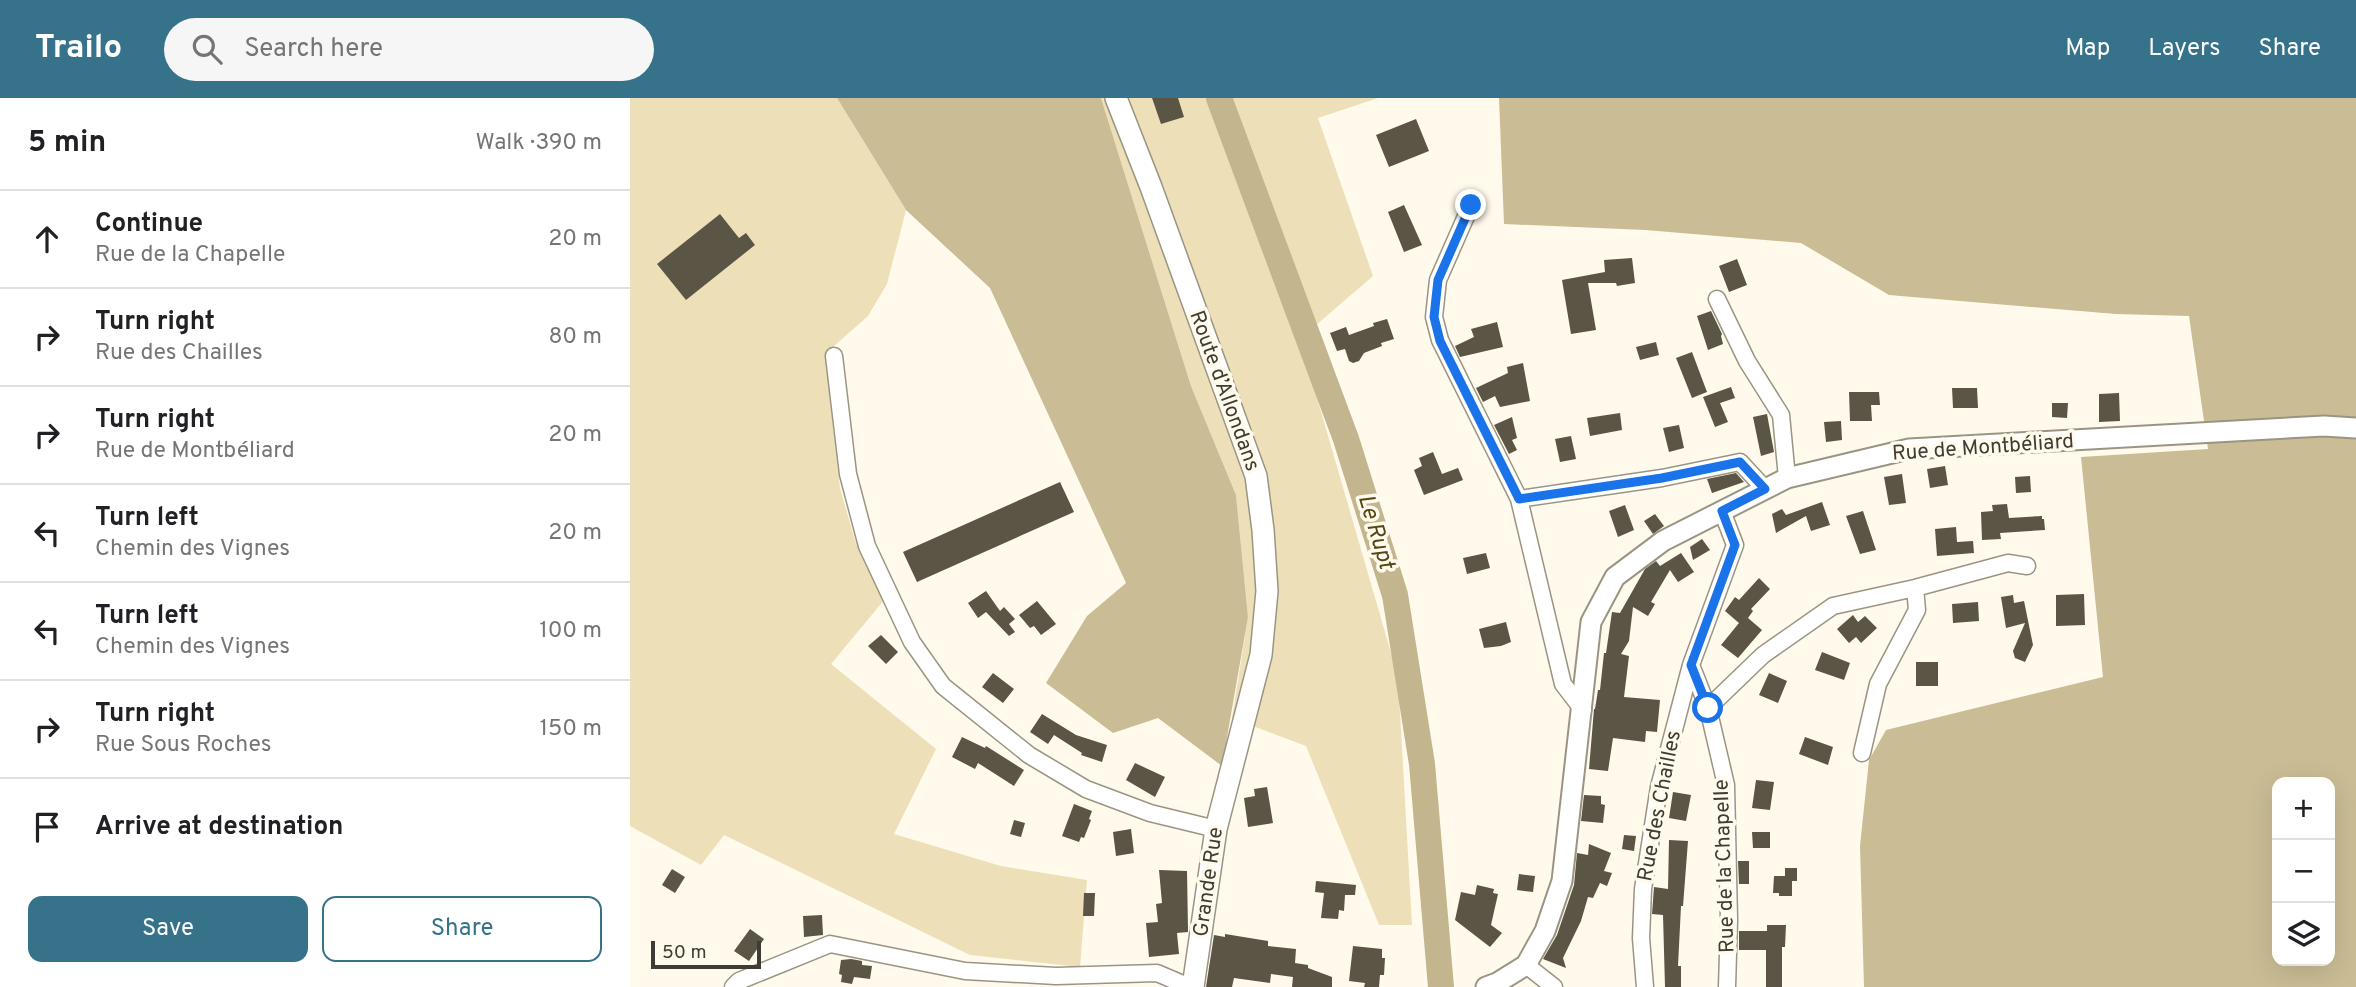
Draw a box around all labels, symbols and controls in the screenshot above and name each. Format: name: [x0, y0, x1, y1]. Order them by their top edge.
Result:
search box: [164, 18, 654, 81]
text: Trailo: [35, 28, 122, 70]
icon: search: [188, 30, 226, 68]
text: Search here: [244, 33, 383, 66]
text: Map: [2065, 34, 2110, 64]
text: Layers: [2148, 34, 2220, 64]
text: Share: [2258, 34, 2321, 64]
text: 5 min: [28, 125, 106, 162]
text: Walk · 390 m: [476, 129, 602, 158]
route end: [1455, 189, 1486, 220]
text: Continue: [95, 208, 203, 241]
icon: ahead: [28, 220, 66, 258]
text: 20 m: [548, 225, 602, 254]
text: Rue de la Chapelle: [95, 241, 285, 270]
text: Turn right: [95, 306, 215, 339]
street label: Route d’Allondans: [1182, 307, 1266, 475]
icon: right: [28, 318, 66, 356]
text: 80 m: [549, 323, 602, 352]
text: Rue des Chailles: [95, 339, 263, 368]
text: Turn right: [95, 404, 215, 437]
icon: right: [28, 416, 66, 454]
text: 20 m: [548, 421, 602, 450]
street label: Rue de Montbéliard: [1891, 428, 2075, 468]
text: Rue de Montbéliard: [95, 437, 295, 466]
water label: Le Rupt: [1350, 491, 1401, 575]
text: Turn left: [95, 502, 199, 535]
icon: left: [28, 514, 66, 552]
text: 20 m: [548, 519, 602, 548]
text: Chemin des Vignes: [95, 535, 290, 564]
text: Turn left: [95, 600, 199, 633]
icon: left: [28, 612, 66, 650]
text: 100 m: [539, 617, 602, 646]
text: Chemin des Vignes: [95, 633, 290, 662]
route start: [1692, 692, 1723, 723]
text: Turn right: [95, 698, 215, 731]
icon: right: [28, 710, 66, 748]
text: 150 m: [540, 715, 602, 744]
street label: Rue des Chailles: [1632, 728, 1688, 884]
text: Rue Sous Roches: [95, 731, 272, 760]
map controls: [2272, 777, 2335, 966]
button: +: [2272, 777, 2335, 840]
street label: Rue de la Chapelle: [1708, 779, 1742, 953]
icon: arrive: [28, 808, 66, 846]
text: Arrive at destination: [95, 811, 343, 844]
street label: Grande Rue: [1188, 825, 1230, 939]
button: −: [2272, 840, 2335, 903]
button: Save: [28, 896, 308, 962]
button: Share: [322, 896, 602, 962]
button: layers: [2272, 903, 2335, 966]
scale bar: [651, 938, 761, 970]
text: 50 m: [662, 941, 707, 965]

